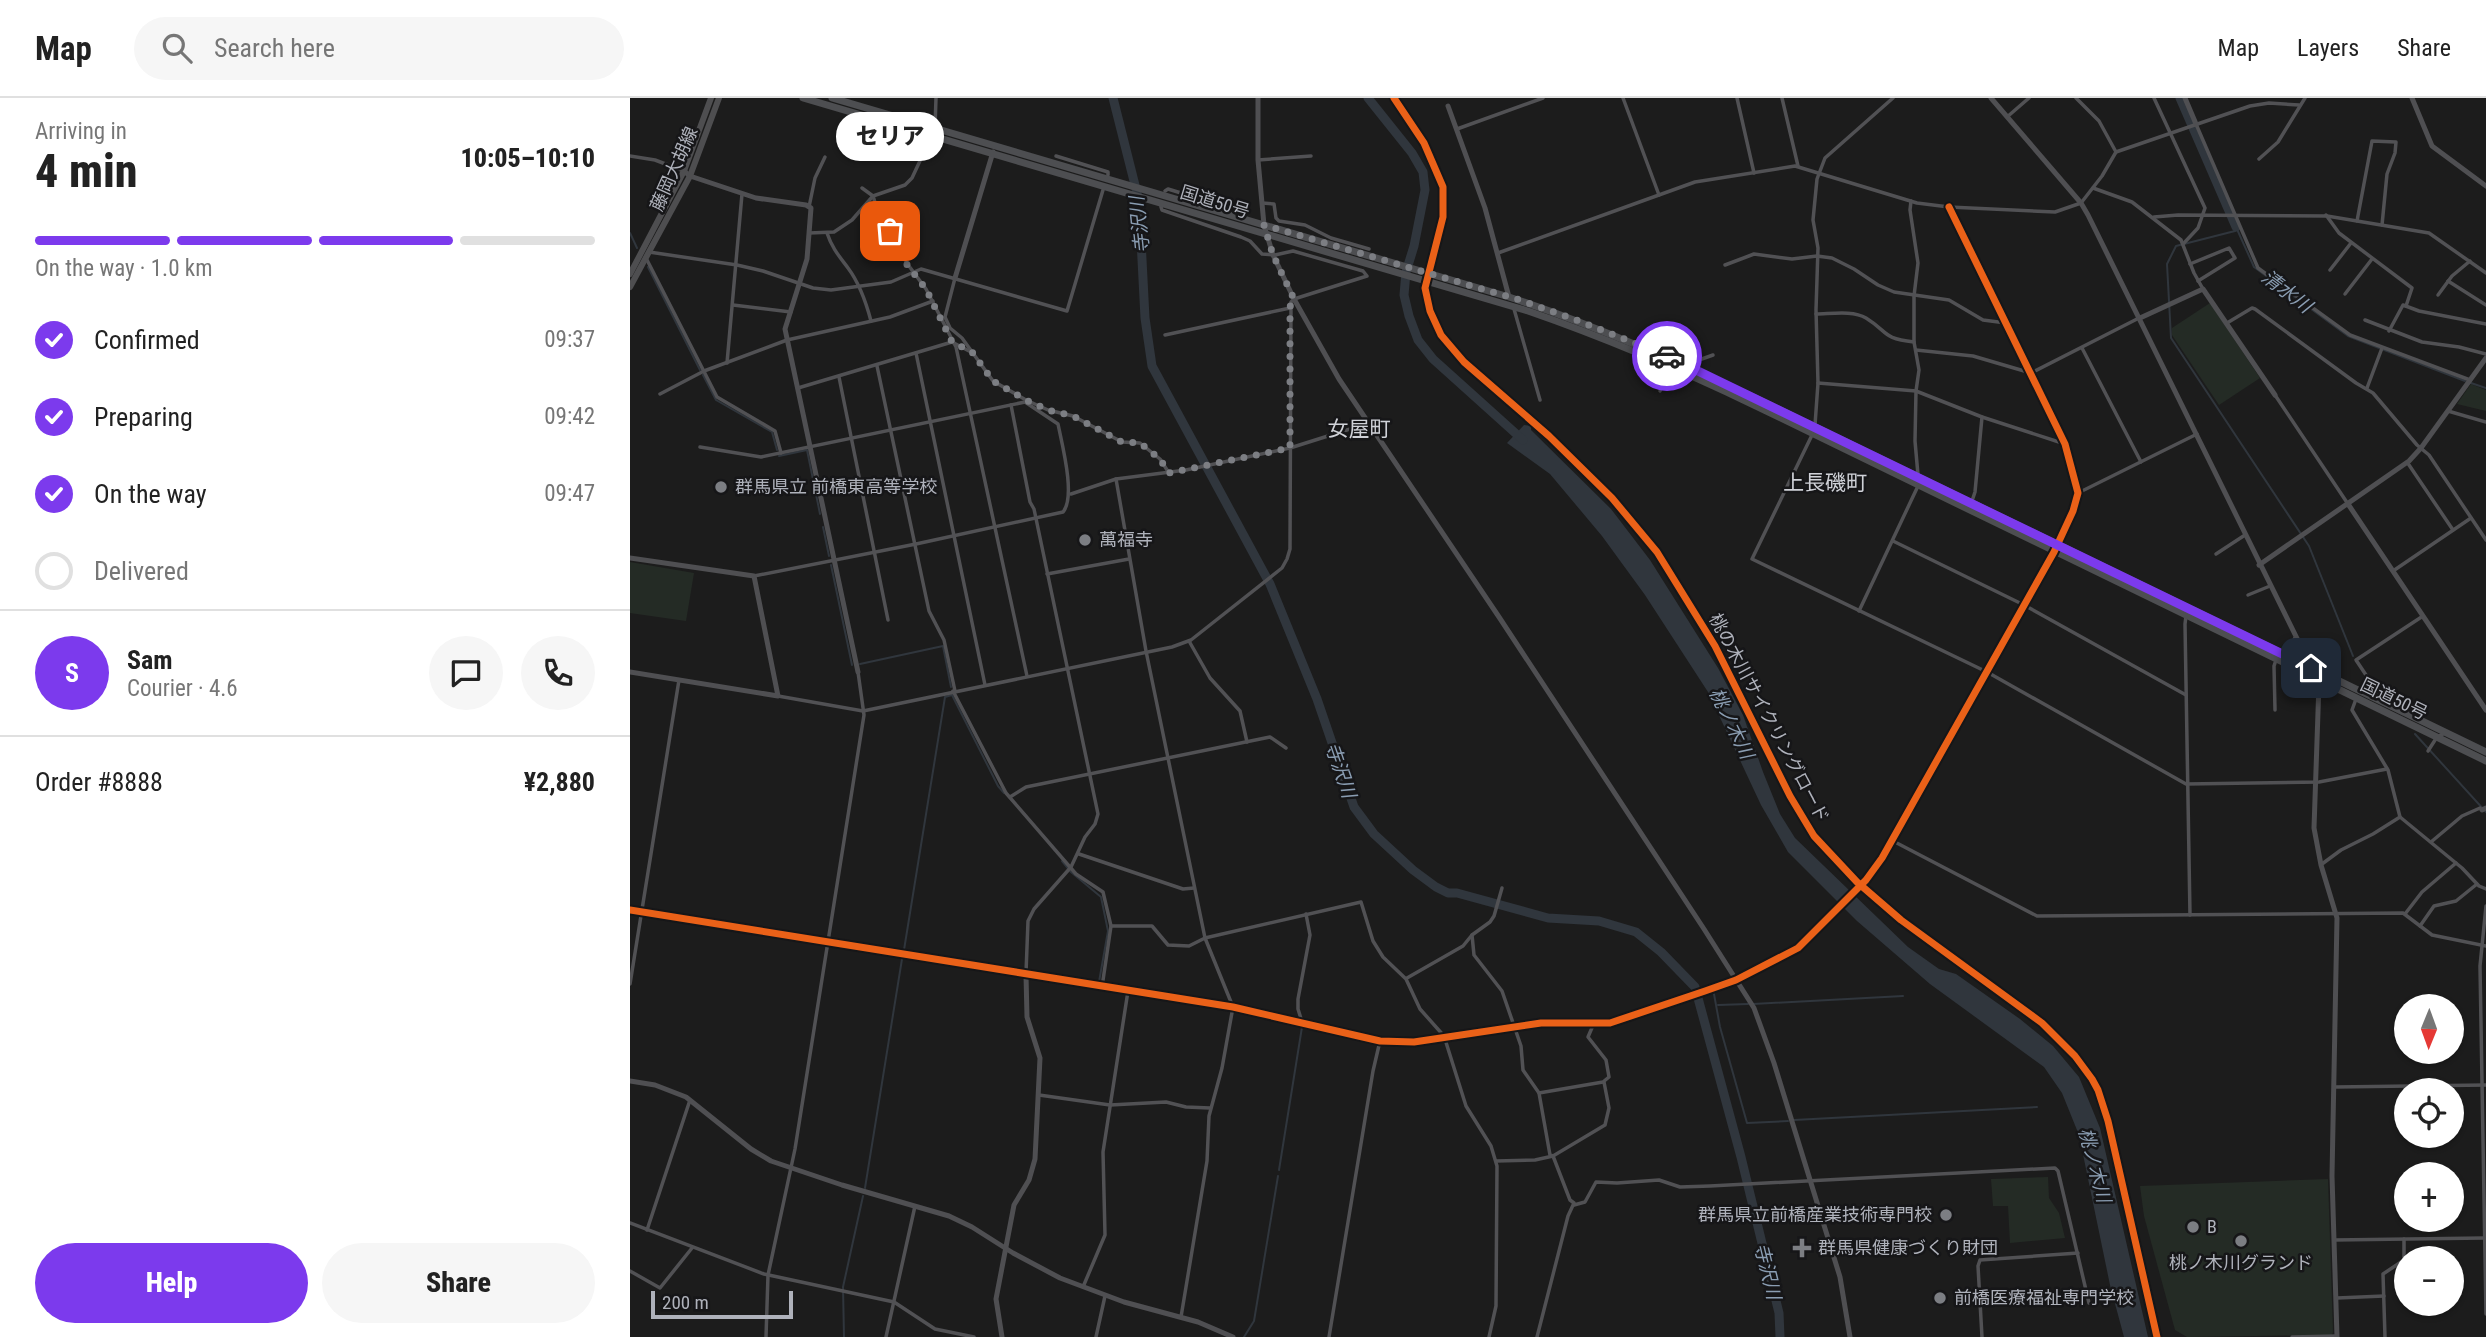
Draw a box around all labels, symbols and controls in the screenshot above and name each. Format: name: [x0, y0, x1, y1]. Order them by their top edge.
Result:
search box: [134, 17, 624, 80]
text: Map: [35, 29, 92, 68]
icon: search: [158, 29, 196, 67]
text: Search here: [214, 33, 335, 63]
text: Map: [2218, 34, 2259, 62]
text: Layers: [2297, 34, 2359, 62]
text: Share: [2397, 34, 2451, 62]
callout: セリア: [836, 112, 944, 161]
text: Arriving in: [35, 118, 127, 145]
street label: 藤岡大胡線: [646, 123, 701, 214]
text: セリア: [856, 123, 925, 150]
text: 10:05–10:10: [461, 143, 595, 173]
text: 4 min: [35, 144, 138, 198]
street label: 国道50号: [1178, 181, 1253, 222]
water label: 寺沢川: [1125, 193, 1154, 255]
pin: [860, 201, 920, 261]
icon: bag: [871, 212, 909, 250]
text: On the way · 1.0 km: [35, 255, 213, 282]
water label: 清水川: [2257, 265, 2318, 319]
icon: check: [35, 321, 73, 359]
courier: [1632, 321, 1702, 391]
text: Confirmed: [94, 325, 200, 355]
text: 09:37: [544, 326, 595, 353]
icon: car: [1648, 337, 1686, 375]
icon: check: [35, 398, 73, 436]
text: Preparing: [94, 402, 193, 432]
text: 09:42: [544, 403, 595, 430]
district label: 女屋町: [1328, 417, 1391, 441]
district label: 上長磯町: [1783, 471, 1867, 495]
icon: check: [35, 475, 73, 513]
place label: 群馬県立 前橋東高等学校: [735, 476, 937, 497]
text: On the way: [94, 479, 207, 509]
marker: 群馬県立 前橋東高等学校: [713, 479, 729, 495]
text: 09:47: [544, 480, 595, 507]
place label: 萬福寺: [1099, 529, 1153, 550]
marker: 萬福寺: [1077, 532, 1093, 548]
text: Delivered: [94, 556, 189, 586]
street label: 桃の木川サイクリングロード: [1705, 610, 1834, 826]
button: chat: [429, 636, 503, 710]
button: phone: [521, 636, 595, 710]
pin: [2281, 638, 2341, 698]
text: Sam: [127, 645, 173, 675]
icon: home: [2292, 649, 2330, 687]
text: S: [65, 658, 79, 688]
street label: 国道50号: [2357, 673, 2431, 724]
text: Courier · 4.6: [127, 675, 238, 702]
water label: 桃ノ木川: [1705, 684, 1759, 764]
water label: 寺沢川: [1320, 739, 1361, 803]
text: Order #8888: [35, 767, 163, 797]
text: ¥2,880: [524, 767, 595, 797]
north arrow: [2394, 994, 2464, 1064]
map controls: [2394, 994, 2464, 1316]
button: locate: [2394, 1078, 2464, 1148]
water label: 桃ノ木川: [2074, 1125, 2116, 1207]
button: +: [2394, 1162, 2464, 1232]
place label: 群馬県立前橋産業技術専門校: [1698, 1204, 1932, 1225]
marker: 群馬県立前橋産業技術専門校: [1938, 1207, 1954, 1223]
place label: B: [2207, 1216, 2217, 1237]
marker: B: [2185, 1219, 2201, 1235]
marker: 桃ノ木川グランド: [2233, 1233, 2249, 1249]
place label: 群馬県健康づくり財団: [1818, 1237, 1998, 1258]
marker: 群馬県健康づくり財団: [1792, 1238, 1812, 1258]
water label: 寺沢川: [1749, 1241, 1786, 1303]
button: Help: [35, 1243, 308, 1323]
button: Share: [322, 1243, 595, 1323]
button: −: [2394, 1246, 2464, 1316]
place label: 桃ノ木川グランド: [2169, 1252, 2313, 1273]
place label: 前橋医療福祉専門学校: [1954, 1287, 2134, 1308]
scale bar: [651, 1288, 793, 1320]
marker: 前橋医療福祉専門学校: [1932, 1290, 1948, 1306]
text: 200 m: [662, 1291, 709, 1314]

